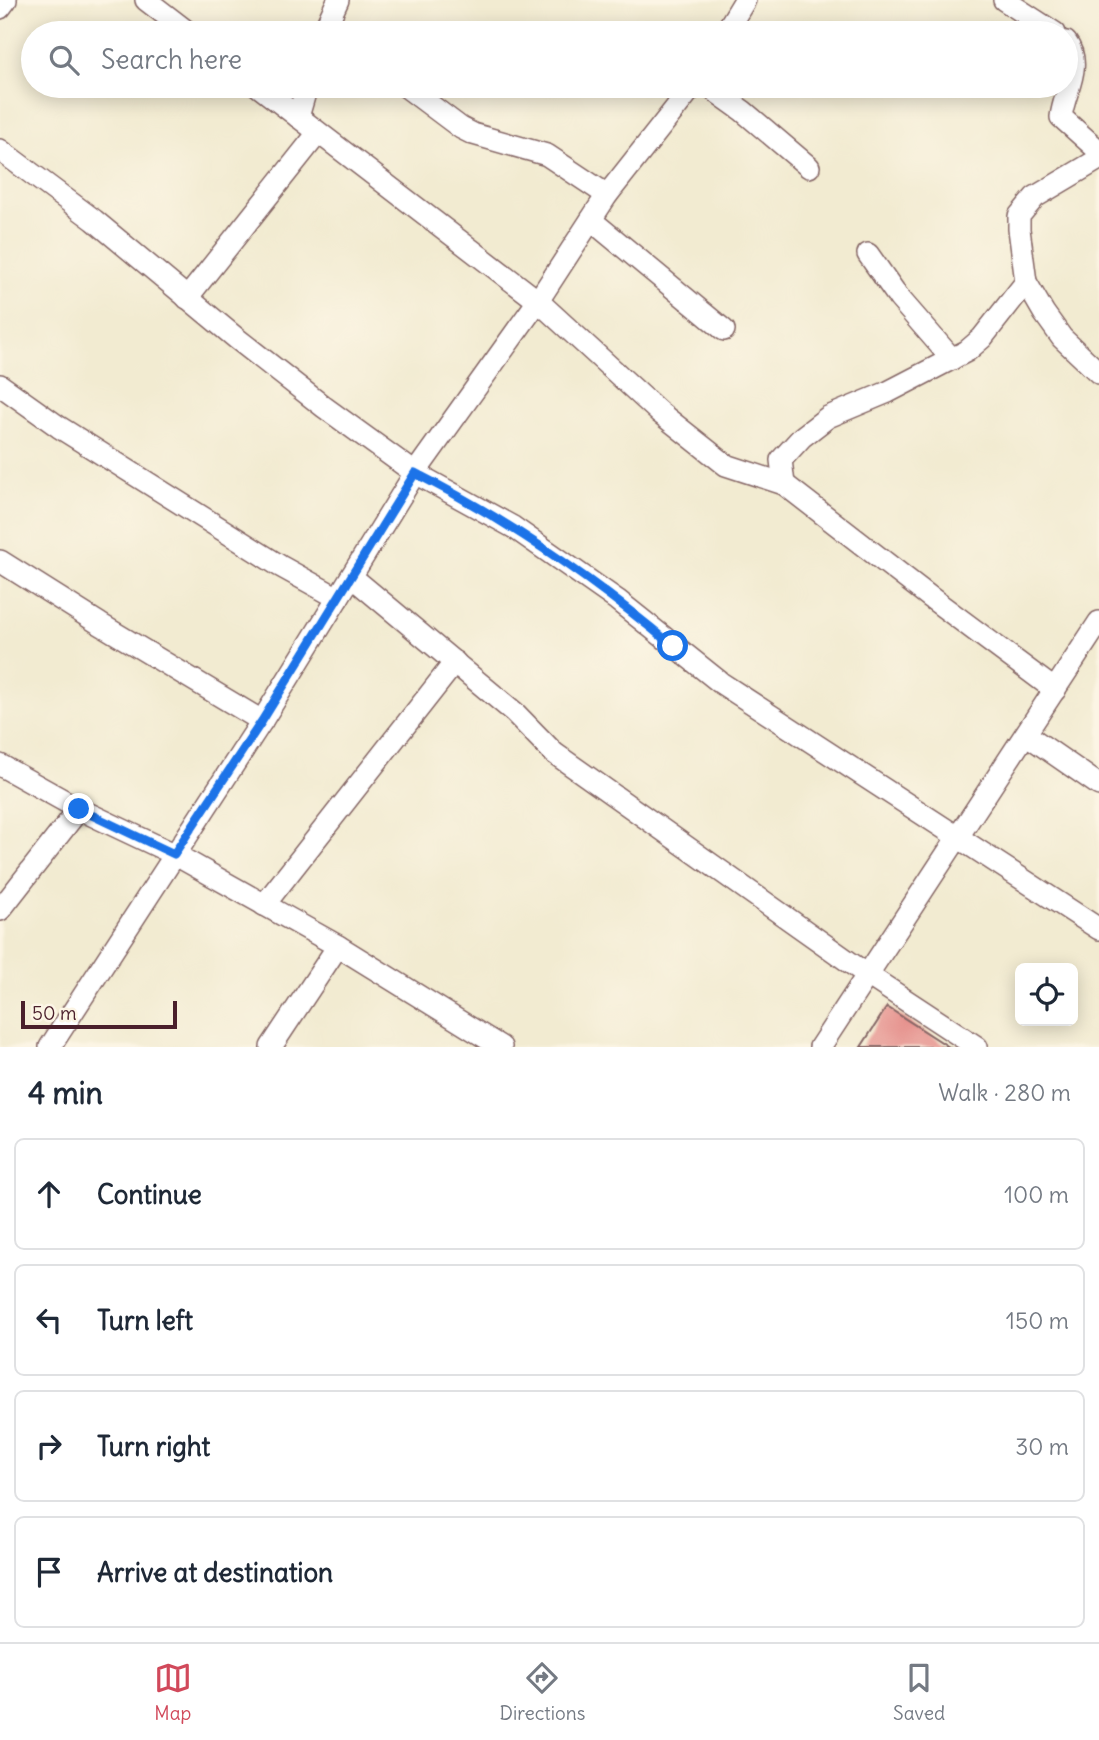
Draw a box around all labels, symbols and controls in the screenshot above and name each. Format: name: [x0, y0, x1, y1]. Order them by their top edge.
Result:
search box: [21, 21, 1078, 98]
icon: search: [45, 41, 83, 79]
text: Search here: [101, 43, 242, 76]
route start: [657, 630, 688, 661]
route end: [63, 793, 94, 824]
map controls: [1015, 963, 1078, 1026]
button: locate: [1015, 963, 1078, 1026]
scale bar: [21, 998, 177, 1030]
text: 50 m: [32, 1001, 77, 1025]
text: 4 min: [28, 1074, 103, 1112]
text: Walk · 280 m: [938, 1078, 1071, 1107]
icon: ahead: [30, 1175, 68, 1213]
text: Continue: [97, 1178, 202, 1211]
text: 100 m: [1004, 1180, 1069, 1209]
icon: left: [30, 1301, 68, 1339]
text: Turn left: [97, 1304, 193, 1337]
text: 150 m: [1006, 1306, 1069, 1335]
icon: right: [30, 1427, 68, 1465]
text: Turn right: [97, 1430, 210, 1463]
text: 30 m: [1015, 1432, 1069, 1461]
icon: arrive: [30, 1553, 68, 1591]
text: Arrive at destination: [97, 1556, 333, 1589]
tab: Map: [154, 1659, 192, 1725]
tab: Directions: [500, 1659, 585, 1725]
tab: Saved: [893, 1659, 945, 1725]

